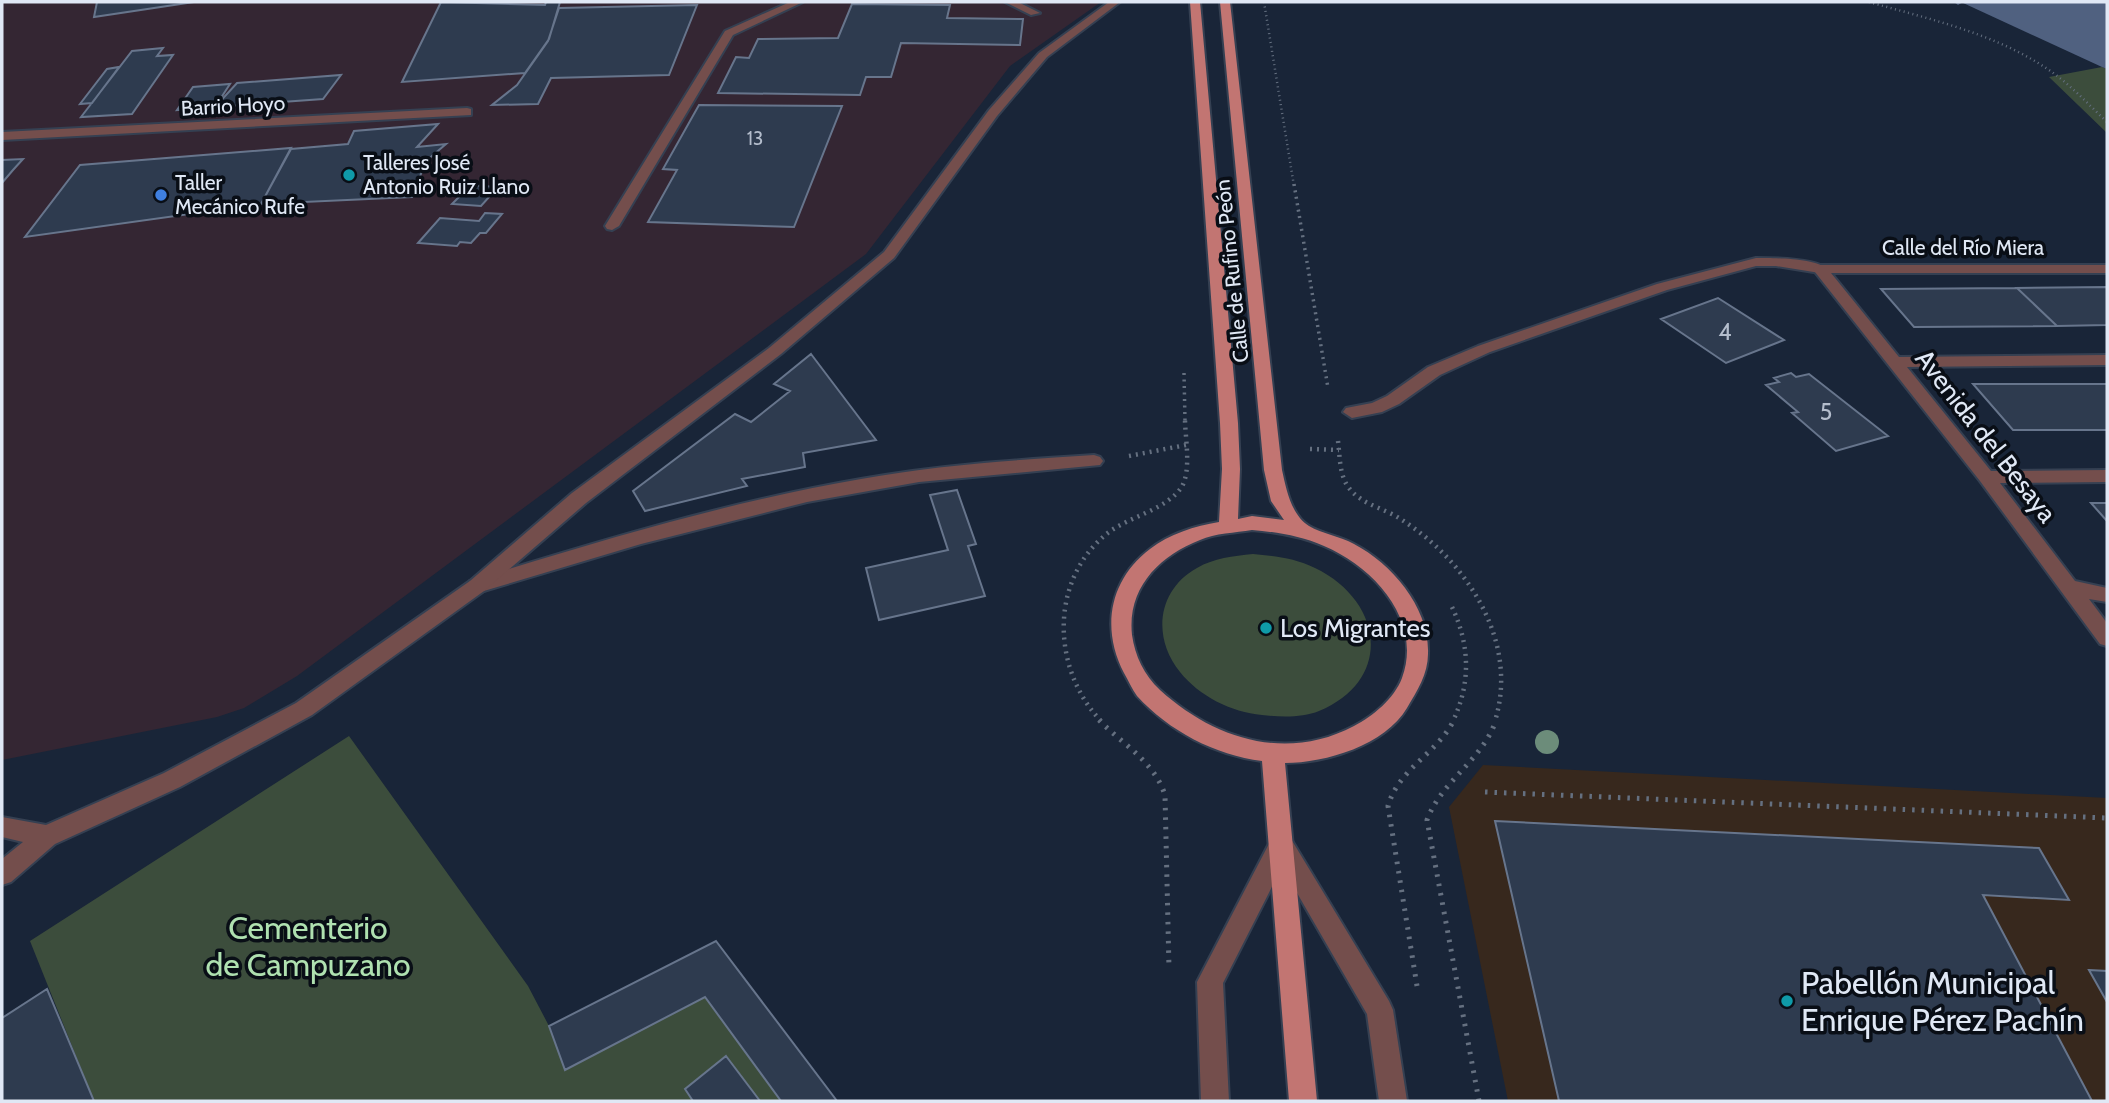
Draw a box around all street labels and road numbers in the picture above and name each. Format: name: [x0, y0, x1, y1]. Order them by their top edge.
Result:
street label: Barrio Hoyo: [180, 90, 286, 121]
street label: Calle de Rufino Peón: [1209, 178, 1254, 364]
street label: Calle del Río Miera: [1882, 235, 2044, 260]
street label: Avenida del Besaya: [1909, 343, 2064, 529]

